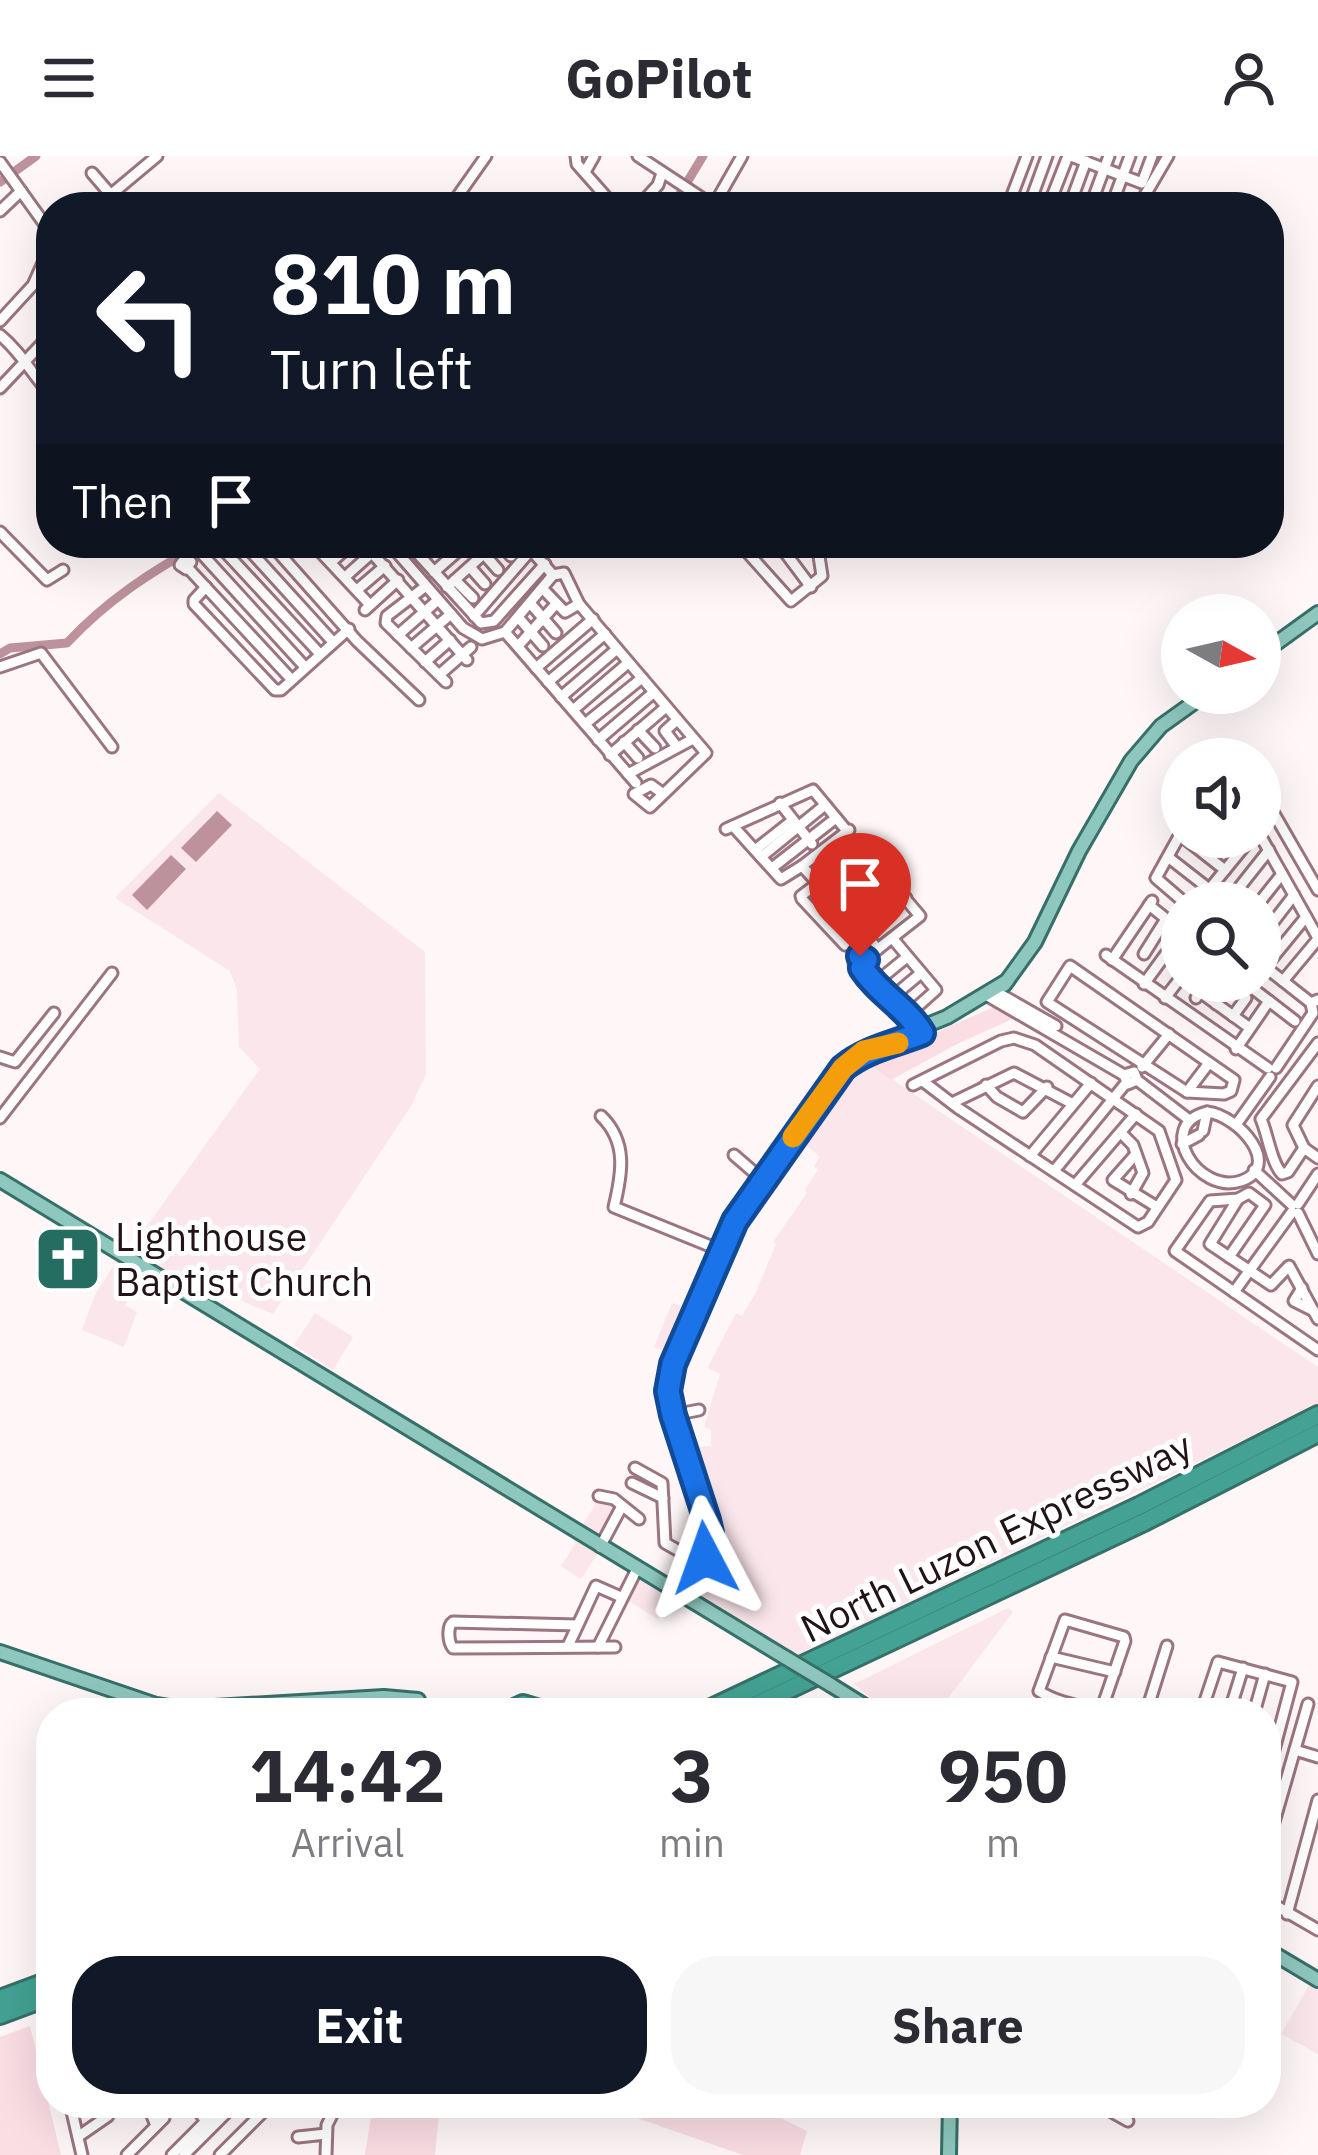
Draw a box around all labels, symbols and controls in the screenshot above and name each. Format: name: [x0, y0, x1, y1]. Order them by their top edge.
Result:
text: GoPilot: [565, 43, 753, 113]
icon: menu: [36, 45, 102, 111]
icon: person: [1216, 45, 1282, 111]
text: 810 m: [270, 228, 516, 337]
icon: left: [72, 240, 228, 396]
text: Turn left: [270, 334, 473, 404]
icon: arrive: [198, 468, 264, 534]
text: Then: [72, 472, 174, 530]
north arrow: [1161, 594, 1281, 714]
map controls: [1161, 594, 1281, 1002]
button: sound: [1161, 738, 1281, 858]
pin: [809, 833, 911, 956]
icon: arrive: [827, 851, 893, 917]
button: search: [1161, 882, 1281, 1002]
place label: Lighthouse Baptist Church: [115, 1211, 373, 1307]
church icon: Lighthouse Baptist Church: [33, 1224, 103, 1294]
street label: North Luzon Expressway: [792, 1420, 1200, 1653]
position arrow: [642, 1495, 768, 1621]
text: 14:42: [249, 1728, 446, 1822]
text: 3: [670, 1728, 714, 1822]
text: 950: [938, 1728, 1068, 1822]
text: Arrival: [291, 1817, 404, 1868]
text: min: [659, 1817, 725, 1868]
text: m: [986, 1817, 1020, 1868]
button: Exit: [72, 1956, 647, 2094]
button: Share: [671, 1956, 1245, 2094]

